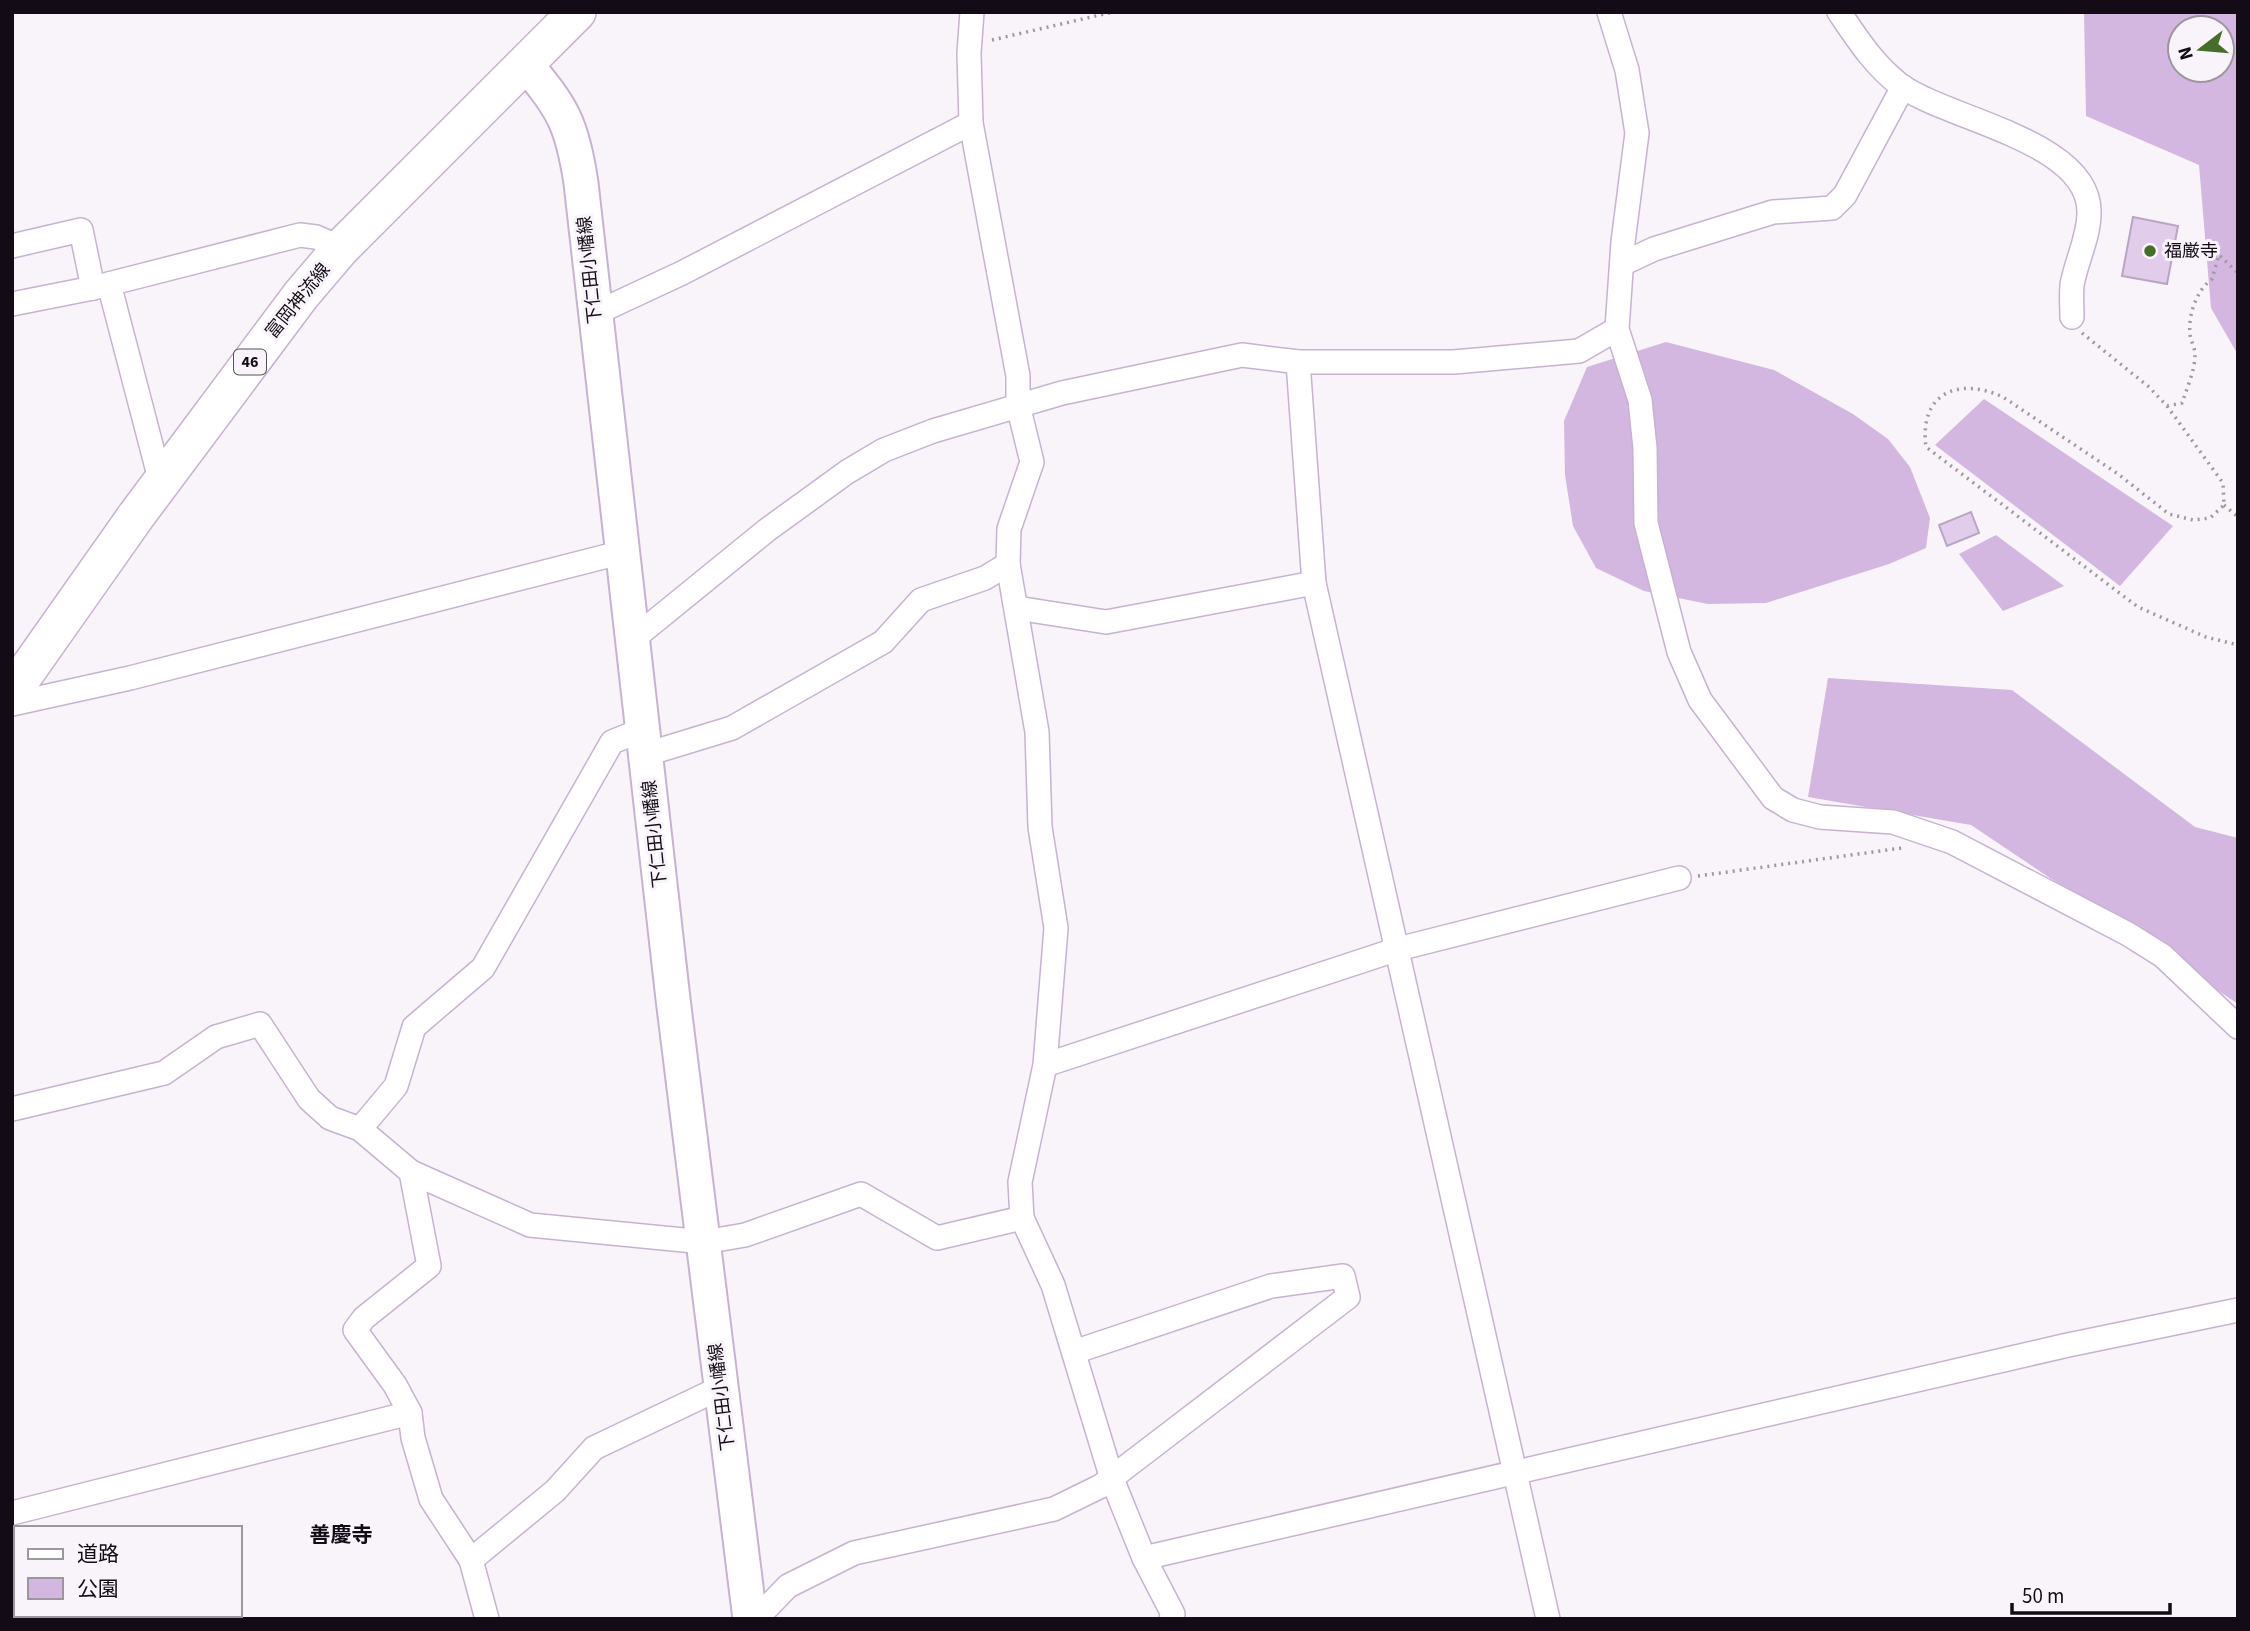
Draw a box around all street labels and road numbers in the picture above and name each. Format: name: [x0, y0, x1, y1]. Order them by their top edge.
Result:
street label: 下仁田小幡線: [572, 215, 608, 325]
street label: 富岡神流線: [260, 258, 336, 344]
road number: 46: [234, 350, 266, 374]
street label: 下仁田小幡線: [637, 779, 673, 889]
street label: 下仁田小幡線: [703, 1342, 741, 1452]

